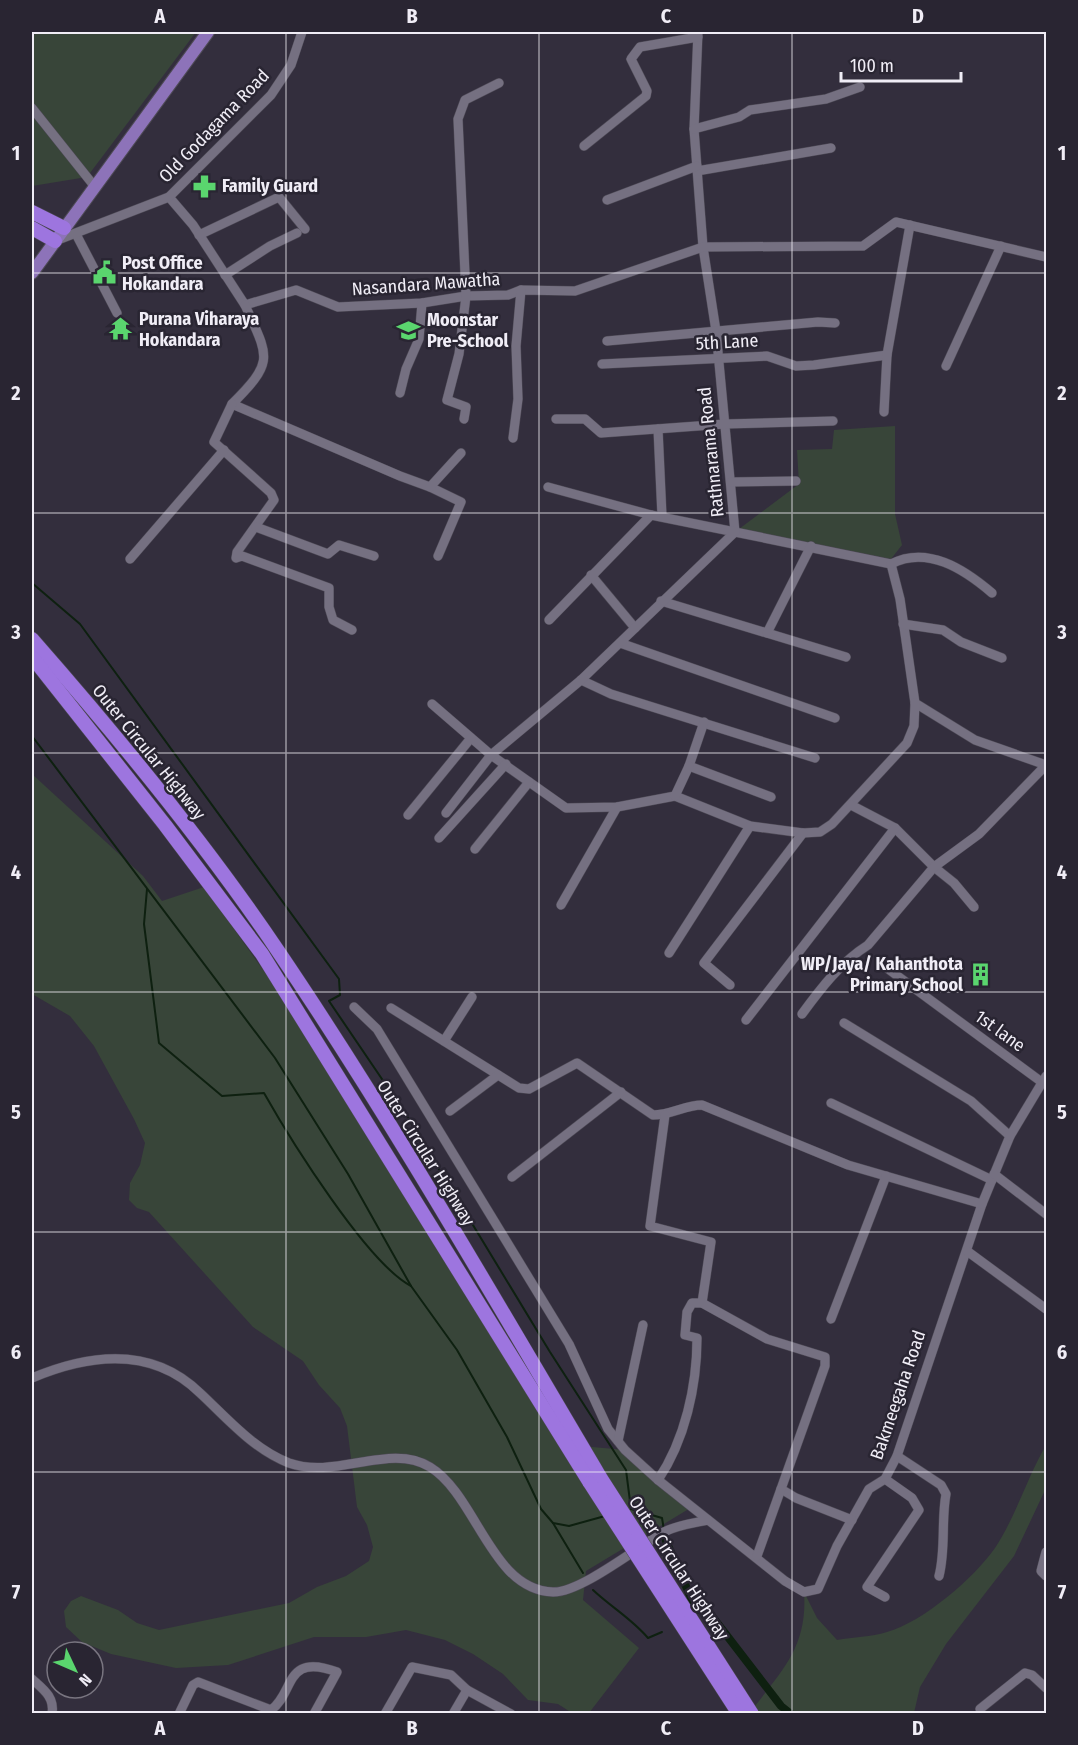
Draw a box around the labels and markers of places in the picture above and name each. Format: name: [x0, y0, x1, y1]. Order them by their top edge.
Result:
pharmacy icon: Family Guard: [191, 173, 217, 199]
place label: Family Guard: [222, 175, 318, 197]
place label: Post Office Hokandara: [122, 252, 204, 295]
public building icon: Post Office Hokandara: [91, 260, 117, 286]
place label: Purana Viharaya Hokandara: [139, 308, 259, 351]
place label: Moonstar Pre-School: [427, 309, 509, 352]
temple icon: Purana Viharaya Hokandara: [108, 316, 134, 342]
school or university icon: Moonstar Pre-School: [396, 317, 422, 343]
place label: WP/Jaya/ Kahanthota Primary School: [801, 953, 963, 996]
building icon: WP/Jaya/ Kahanthota Primary School: [968, 961, 994, 987]

